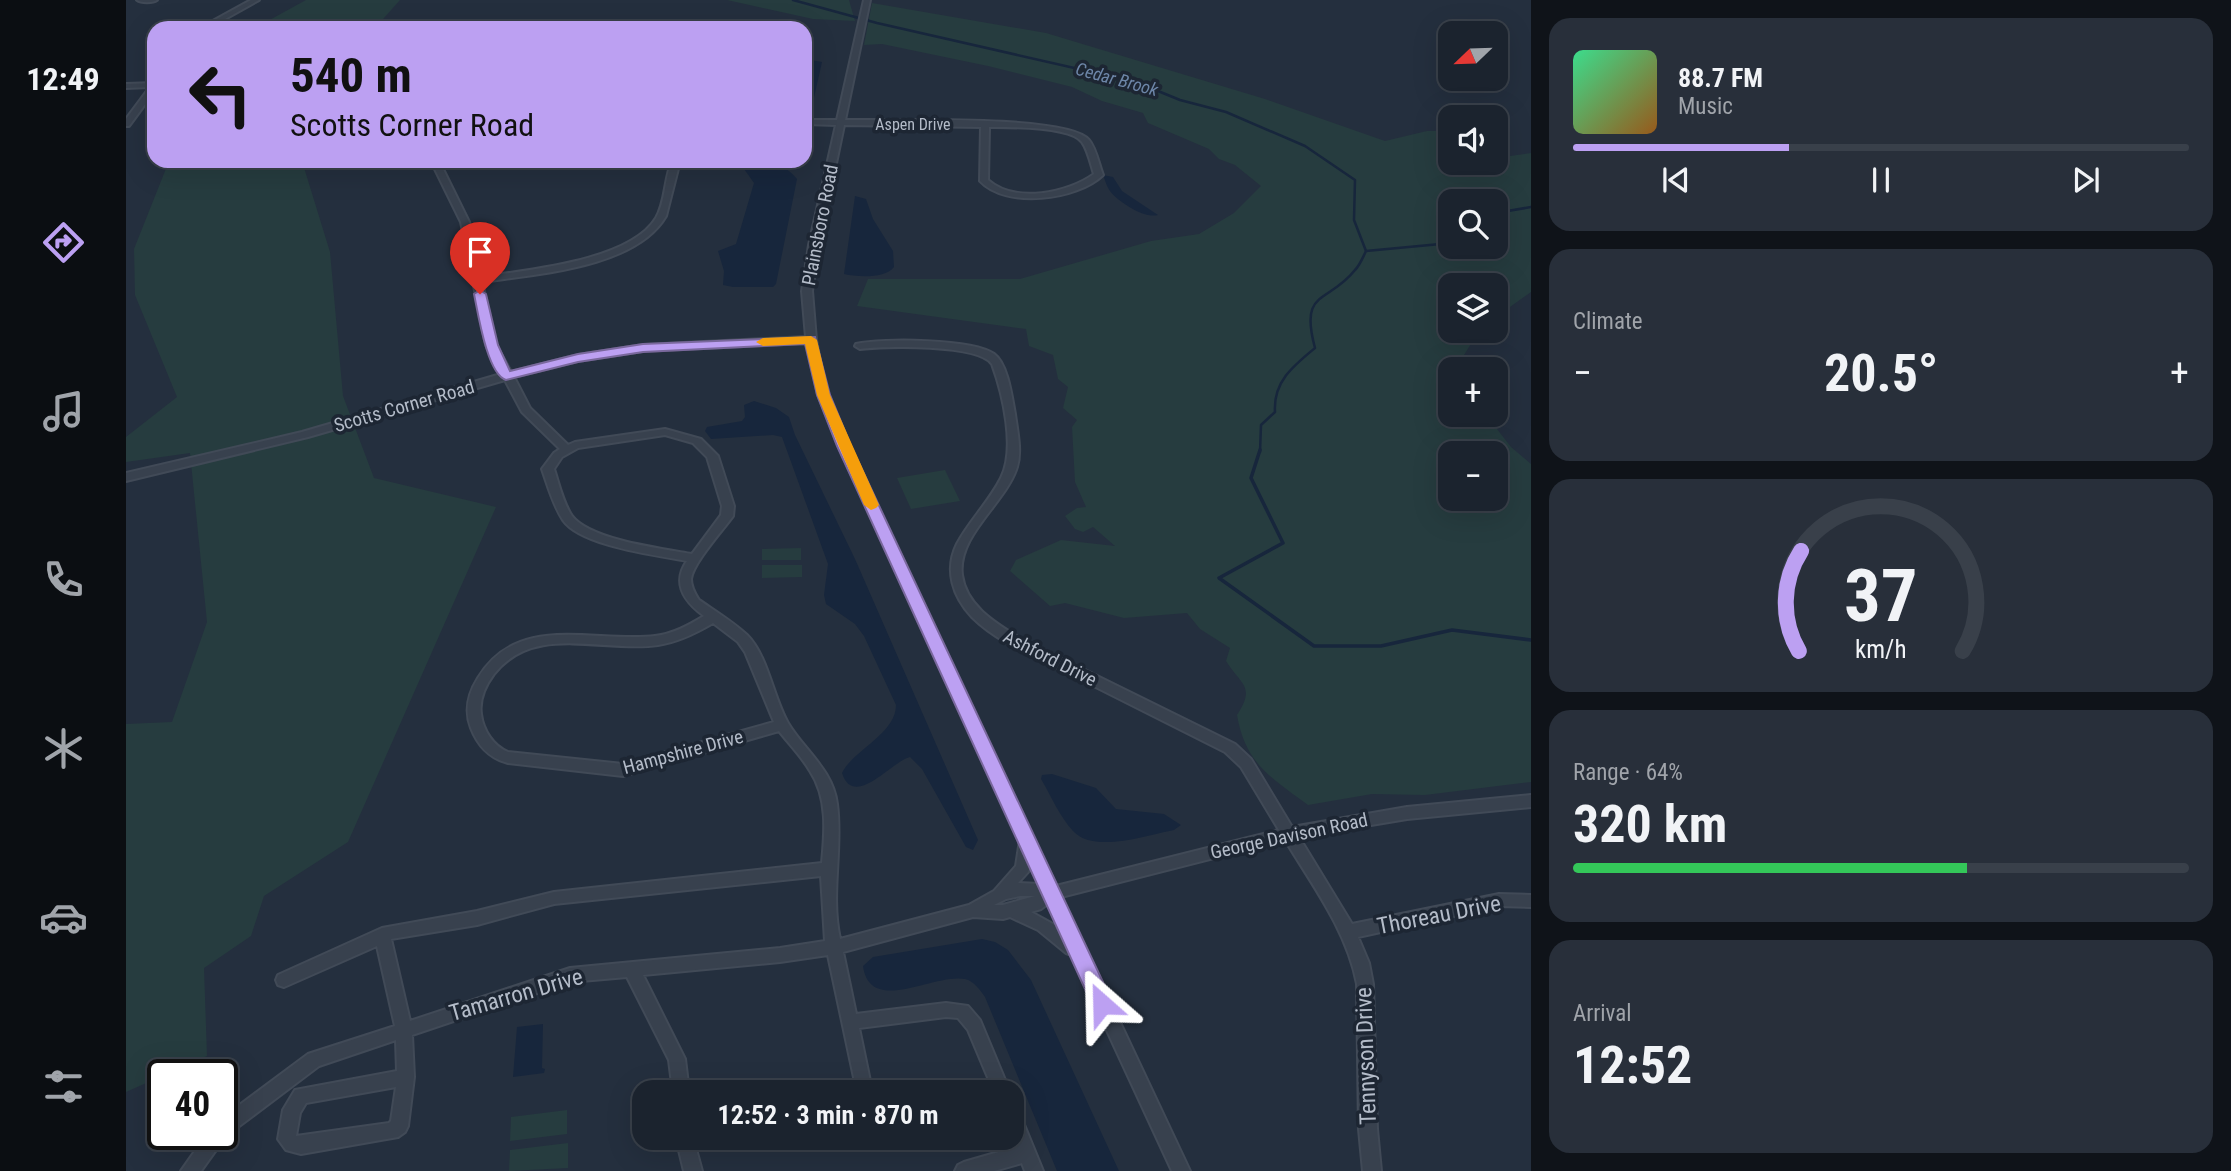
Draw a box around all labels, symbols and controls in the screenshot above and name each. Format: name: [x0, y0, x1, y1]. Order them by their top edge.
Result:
north arrow: [1438, 21, 1508, 91]
map controls: [1438, 21, 1508, 511]
text: 540 m: [290, 47, 412, 104]
icon: left: [175, 49, 266, 140]
water label: Cedar Brook: [1073, 58, 1162, 100]
text: 12:49: [26, 60, 100, 98]
text: 88.7 FM: [1678, 63, 1763, 93]
text: Music: [1678, 93, 1733, 120]
button: sound: [1438, 105, 1508, 175]
text: Scotts Corner Road: [290, 106, 534, 144]
street label: Aspen Drive: [875, 115, 951, 134]
icon: previous: [1657, 161, 1695, 199]
icon: pause: [1862, 161, 1900, 199]
icon: next: [2067, 161, 2105, 199]
street label: Plainsboro Road: [797, 163, 843, 287]
button: search: [1438, 189, 1508, 259]
icon: directions: [39, 218, 88, 267]
pin: [450, 222, 510, 294]
icon: arrive: [461, 233, 499, 271]
button: layers: [1438, 273, 1508, 343]
text: Climate: [1573, 308, 1643, 335]
text: 20.5°: [1824, 343, 1938, 404]
text: −: [1573, 351, 1592, 395]
text: +: [2170, 351, 2189, 395]
button: +: [1438, 357, 1508, 427]
street label: Scotts Corner Road: [331, 375, 477, 437]
icon: music: [39, 387, 88, 436]
button: −: [1438, 441, 1508, 511]
text: 37: [1844, 554, 1918, 640]
icon: phone: [39, 555, 88, 604]
street label: Ashford Drive: [999, 625, 1101, 691]
text: km/h: [1855, 635, 1907, 664]
icon: climate: [39, 724, 88, 773]
street label: Hampshire Drive: [620, 725, 746, 779]
text: Range · 64%: [1573, 759, 1683, 786]
text: 320 km: [1573, 794, 1727, 855]
street label: George Davison Road: [1208, 808, 1370, 864]
street label: Thoreau Drive: [1375, 890, 1503, 940]
icon: car: [39, 893, 88, 942]
street label: Tamarron Drive: [446, 963, 586, 1027]
position arrow: [1065, 967, 1139, 1041]
street label: Tennyson Drive: [1350, 987, 1382, 1125]
text: Arrival: [1573, 1000, 1632, 1027]
text: 12:52: [1573, 1035, 1692, 1096]
speed limit sign: 40: [147, 1059, 238, 1150]
icon: filters: [39, 1062, 88, 1111]
text: 12:52 · 3 min · 870 m: [718, 1100, 938, 1130]

